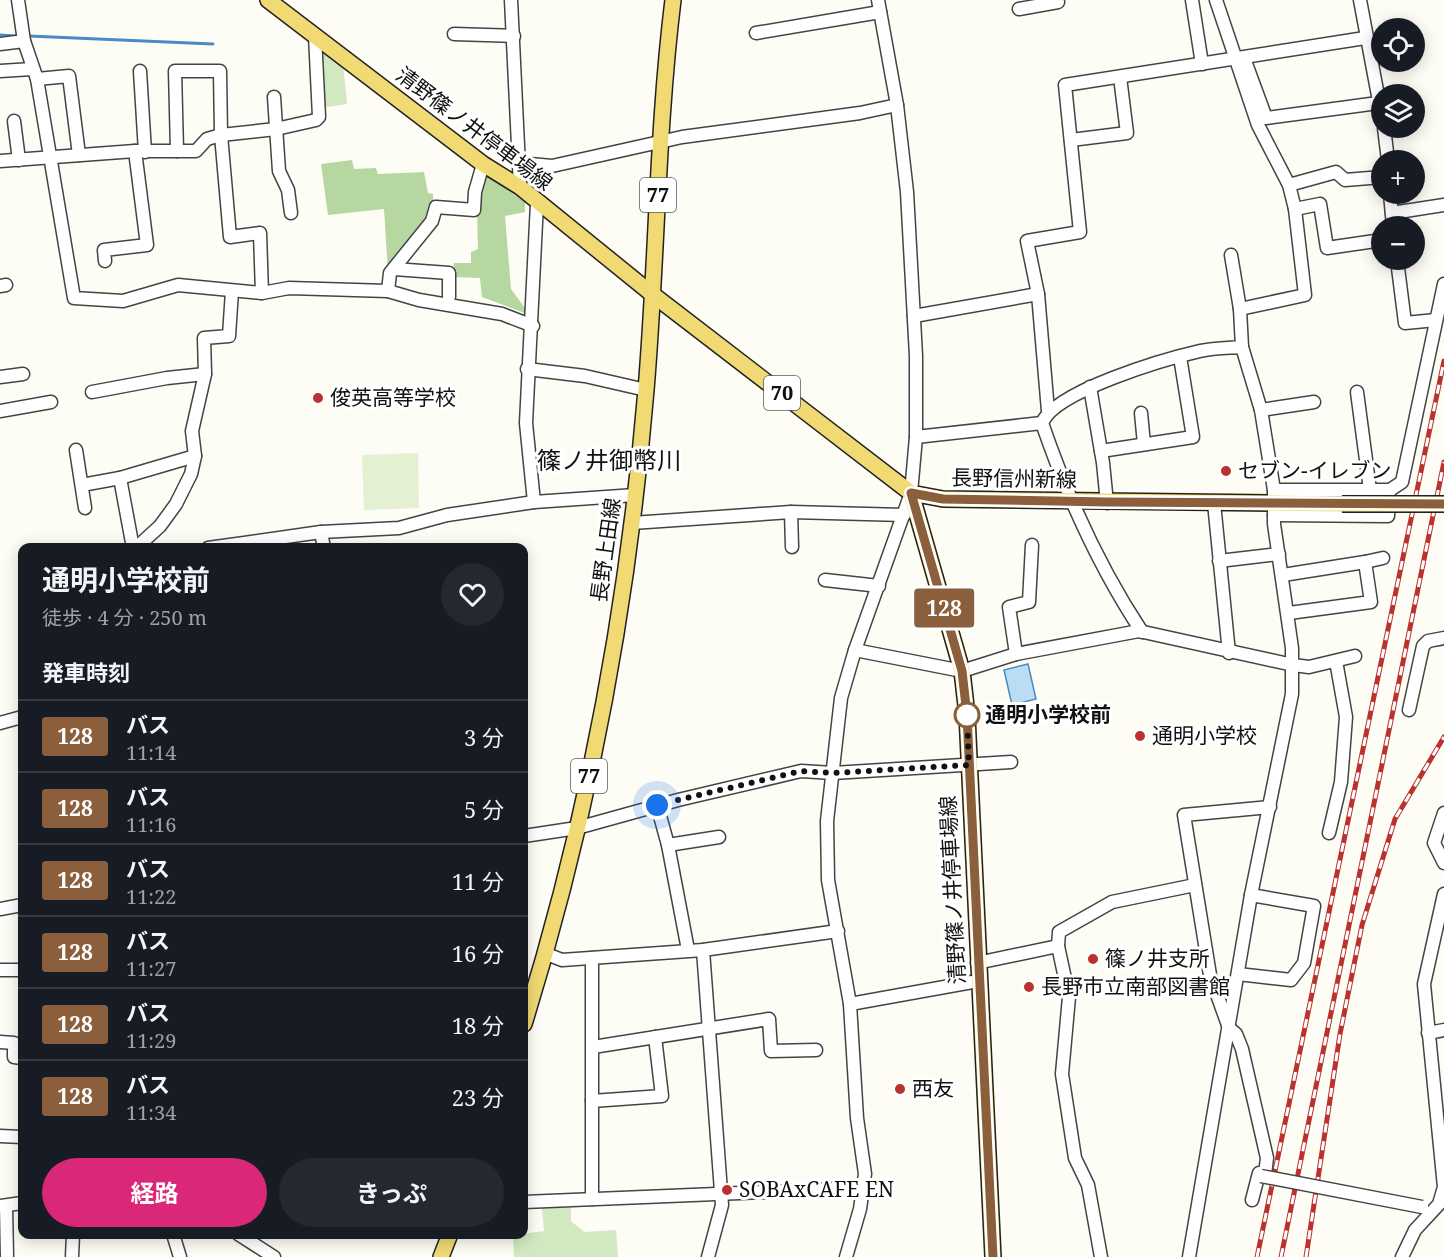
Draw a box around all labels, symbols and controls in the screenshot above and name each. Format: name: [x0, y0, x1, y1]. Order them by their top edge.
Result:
map controls: [1371, 18, 1425, 270]
button: locate: [1371, 18, 1425, 72]
street label: 清野篠ノ井停車場線: [391, 60, 558, 196]
button: layers: [1371, 84, 1425, 138]
button: +: [1371, 150, 1425, 204]
road number: 77: [640, 178, 676, 212]
button: −: [1371, 216, 1425, 270]
road number: 70: [764, 376, 800, 410]
place label: 俊英高等学校: [330, 383, 456, 411]
marker: 俊英高等学校: [311, 391, 325, 405]
district label: 篠ノ井御幣川: [537, 443, 681, 476]
place label: セブン-イレブン: [1238, 456, 1392, 484]
street label: 長野信州新線: [951, 463, 1077, 493]
marker: セブン-イレブン: [1219, 464, 1233, 478]
street label: 長野上田線: [584, 496, 626, 604]
text: 通明小学校前: [42, 560, 210, 598]
button: heart: [441, 563, 504, 626]
line badge: 128: [910, 588, 978, 628]
text: 128: [926, 594, 962, 622]
text: 徒歩 · 4 分 · 250 m: [42, 604, 207, 631]
text: 発車時刻: [42, 657, 130, 687]
place label: 通明小学校前: [985, 700, 1111, 728]
marker: 通明小学校前: [954, 702, 980, 728]
text: バス: [126, 709, 170, 739]
place label: 通明小学校: [1152, 721, 1257, 749]
text: 128: [57, 722, 93, 750]
text: 3 分: [464, 722, 504, 752]
marker: 通明小学校: [1133, 729, 1147, 743]
text: 11:14: [126, 739, 176, 766]
road number: 77: [571, 759, 607, 793]
text: バス: [126, 781, 170, 811]
your location: [642, 790, 672, 820]
text: 128: [57, 794, 93, 822]
text: 5 分: [464, 794, 504, 824]
street label: 清野篠ノ井停車場線: [933, 795, 971, 985]
text: 11:16: [126, 811, 176, 838]
text: バス: [126, 853, 170, 883]
text: 128: [57, 866, 93, 894]
text: 11 分: [452, 866, 504, 896]
text: 11:22: [126, 883, 176, 910]
text: バス: [126, 925, 170, 955]
text: 128: [57, 938, 93, 966]
text: 16 分: [452, 938, 504, 968]
place label: 篠ノ井支所: [1105, 944, 1210, 972]
marker: 篠ノ井支所: [1086, 952, 1100, 966]
text: 11:27: [126, 955, 176, 982]
place label: 長野市立南部図書館: [1041, 972, 1230, 1000]
marker: 長野市立南部図書館: [1022, 980, 1036, 994]
text: バス: [126, 997, 170, 1027]
text: 128: [57, 1010, 93, 1038]
text: 18 分: [452, 1010, 504, 1040]
text: 11:29: [126, 1027, 176, 1054]
text: バス: [126, 1069, 170, 1099]
place label: 西友: [912, 1074, 954, 1102]
text: 128: [57, 1082, 93, 1110]
text: 23 分: [452, 1082, 504, 1112]
marker: 西友: [893, 1082, 907, 1096]
text: 11:34: [126, 1099, 176, 1126]
button: 経路: [42, 1158, 267, 1227]
button: きっぷ: [279, 1158, 504, 1227]
place label: SOBAxCAFE EN: [739, 1175, 894, 1203]
marker: SOBAxCAFE EN: [720, 1183, 734, 1197]

